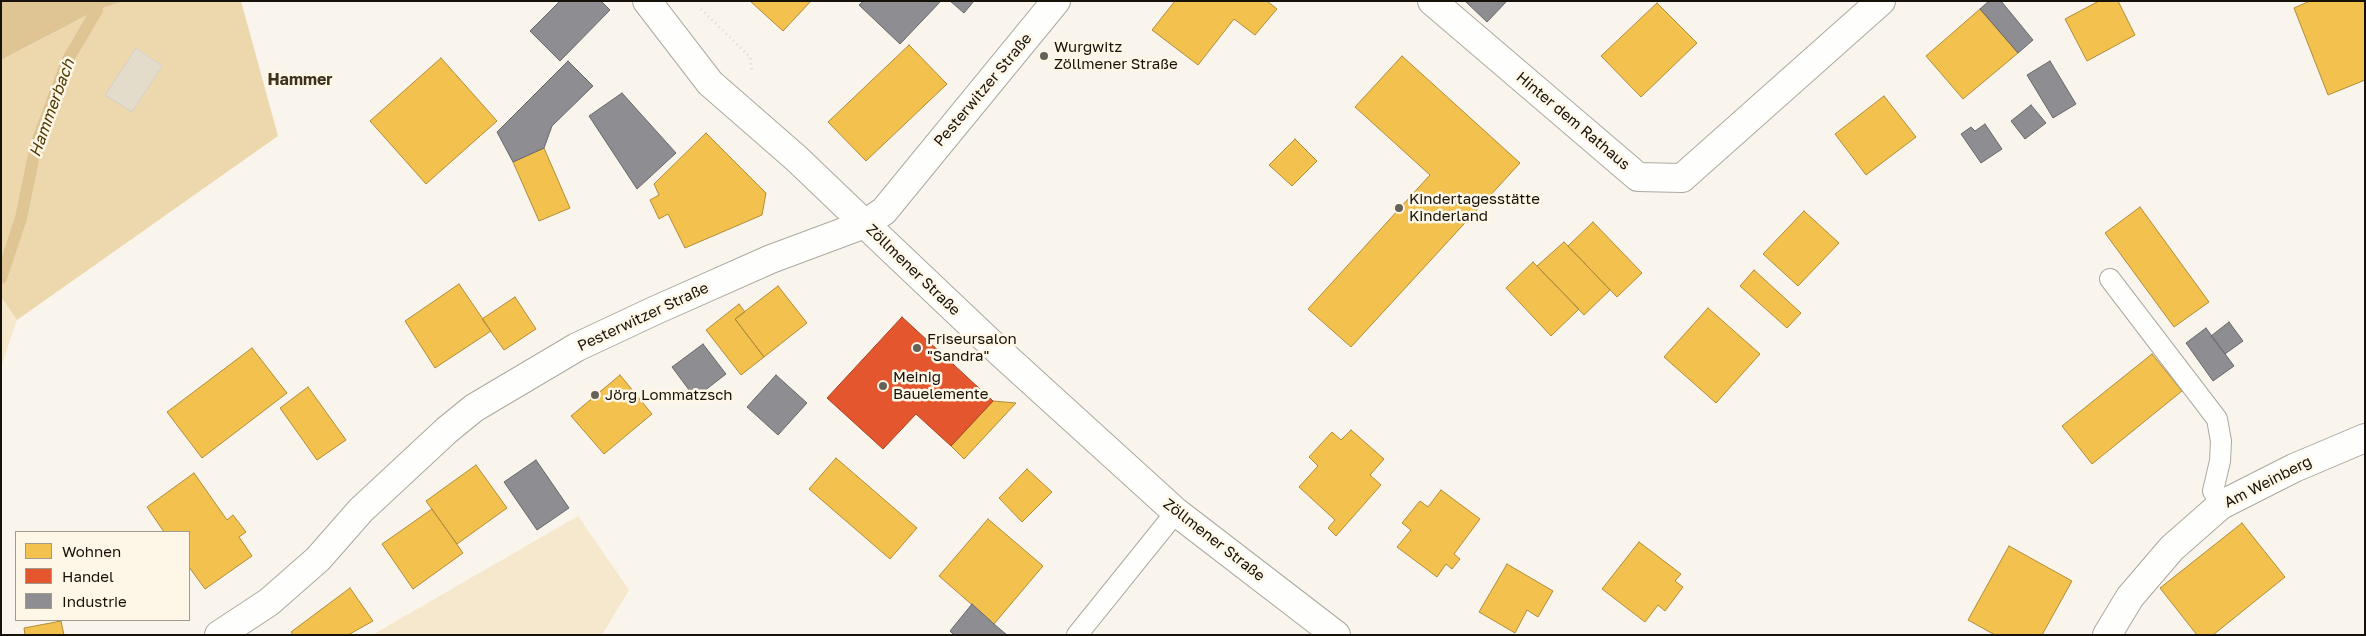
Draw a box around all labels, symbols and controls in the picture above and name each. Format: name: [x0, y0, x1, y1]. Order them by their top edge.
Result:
street label: Pesterwitzer Straße: [930, 30, 1036, 150]
place label: Wurgwitz Zöllmener Straße: [1054, 38, 1178, 73]
marker: Wurgwitz Zöllmener Straße: [1038, 50, 1050, 62]
water label: Hammerbach: [25, 57, 79, 159]
street label: Hinter dem Rathaus: [1513, 68, 1633, 174]
district label: Hammer: [267, 70, 333, 90]
place label: Kindertagesstätte Kinderland: [1409, 190, 1540, 225]
marker: Kindertagesstätte Kinderland: [1393, 202, 1405, 214]
street label: Zöllmener Straße: [862, 221, 964, 319]
street label: Pesterwitzer Straße: [575, 279, 711, 355]
place label: Friseursalon "Sandra": [927, 330, 1017, 365]
marker: Friseursalon "Sandra": [911, 342, 923, 354]
place label: Meinig Bauelemente: [893, 368, 988, 403]
marker: Meinig Bauelemente: [877, 380, 889, 392]
place label: Jörg Lommatzsch: [605, 386, 733, 404]
marker: Jörg Lommatzsch: [589, 389, 601, 401]
street label: Am Weinberg: [2221, 452, 2315, 512]
street label: Zöllmener Straße: [1160, 495, 1268, 585]
legend: [15, 531, 190, 621]
text: Wohnen: [62, 542, 121, 560]
text: Handel: [62, 567, 114, 585]
text: Industrie: [62, 592, 127, 610]

